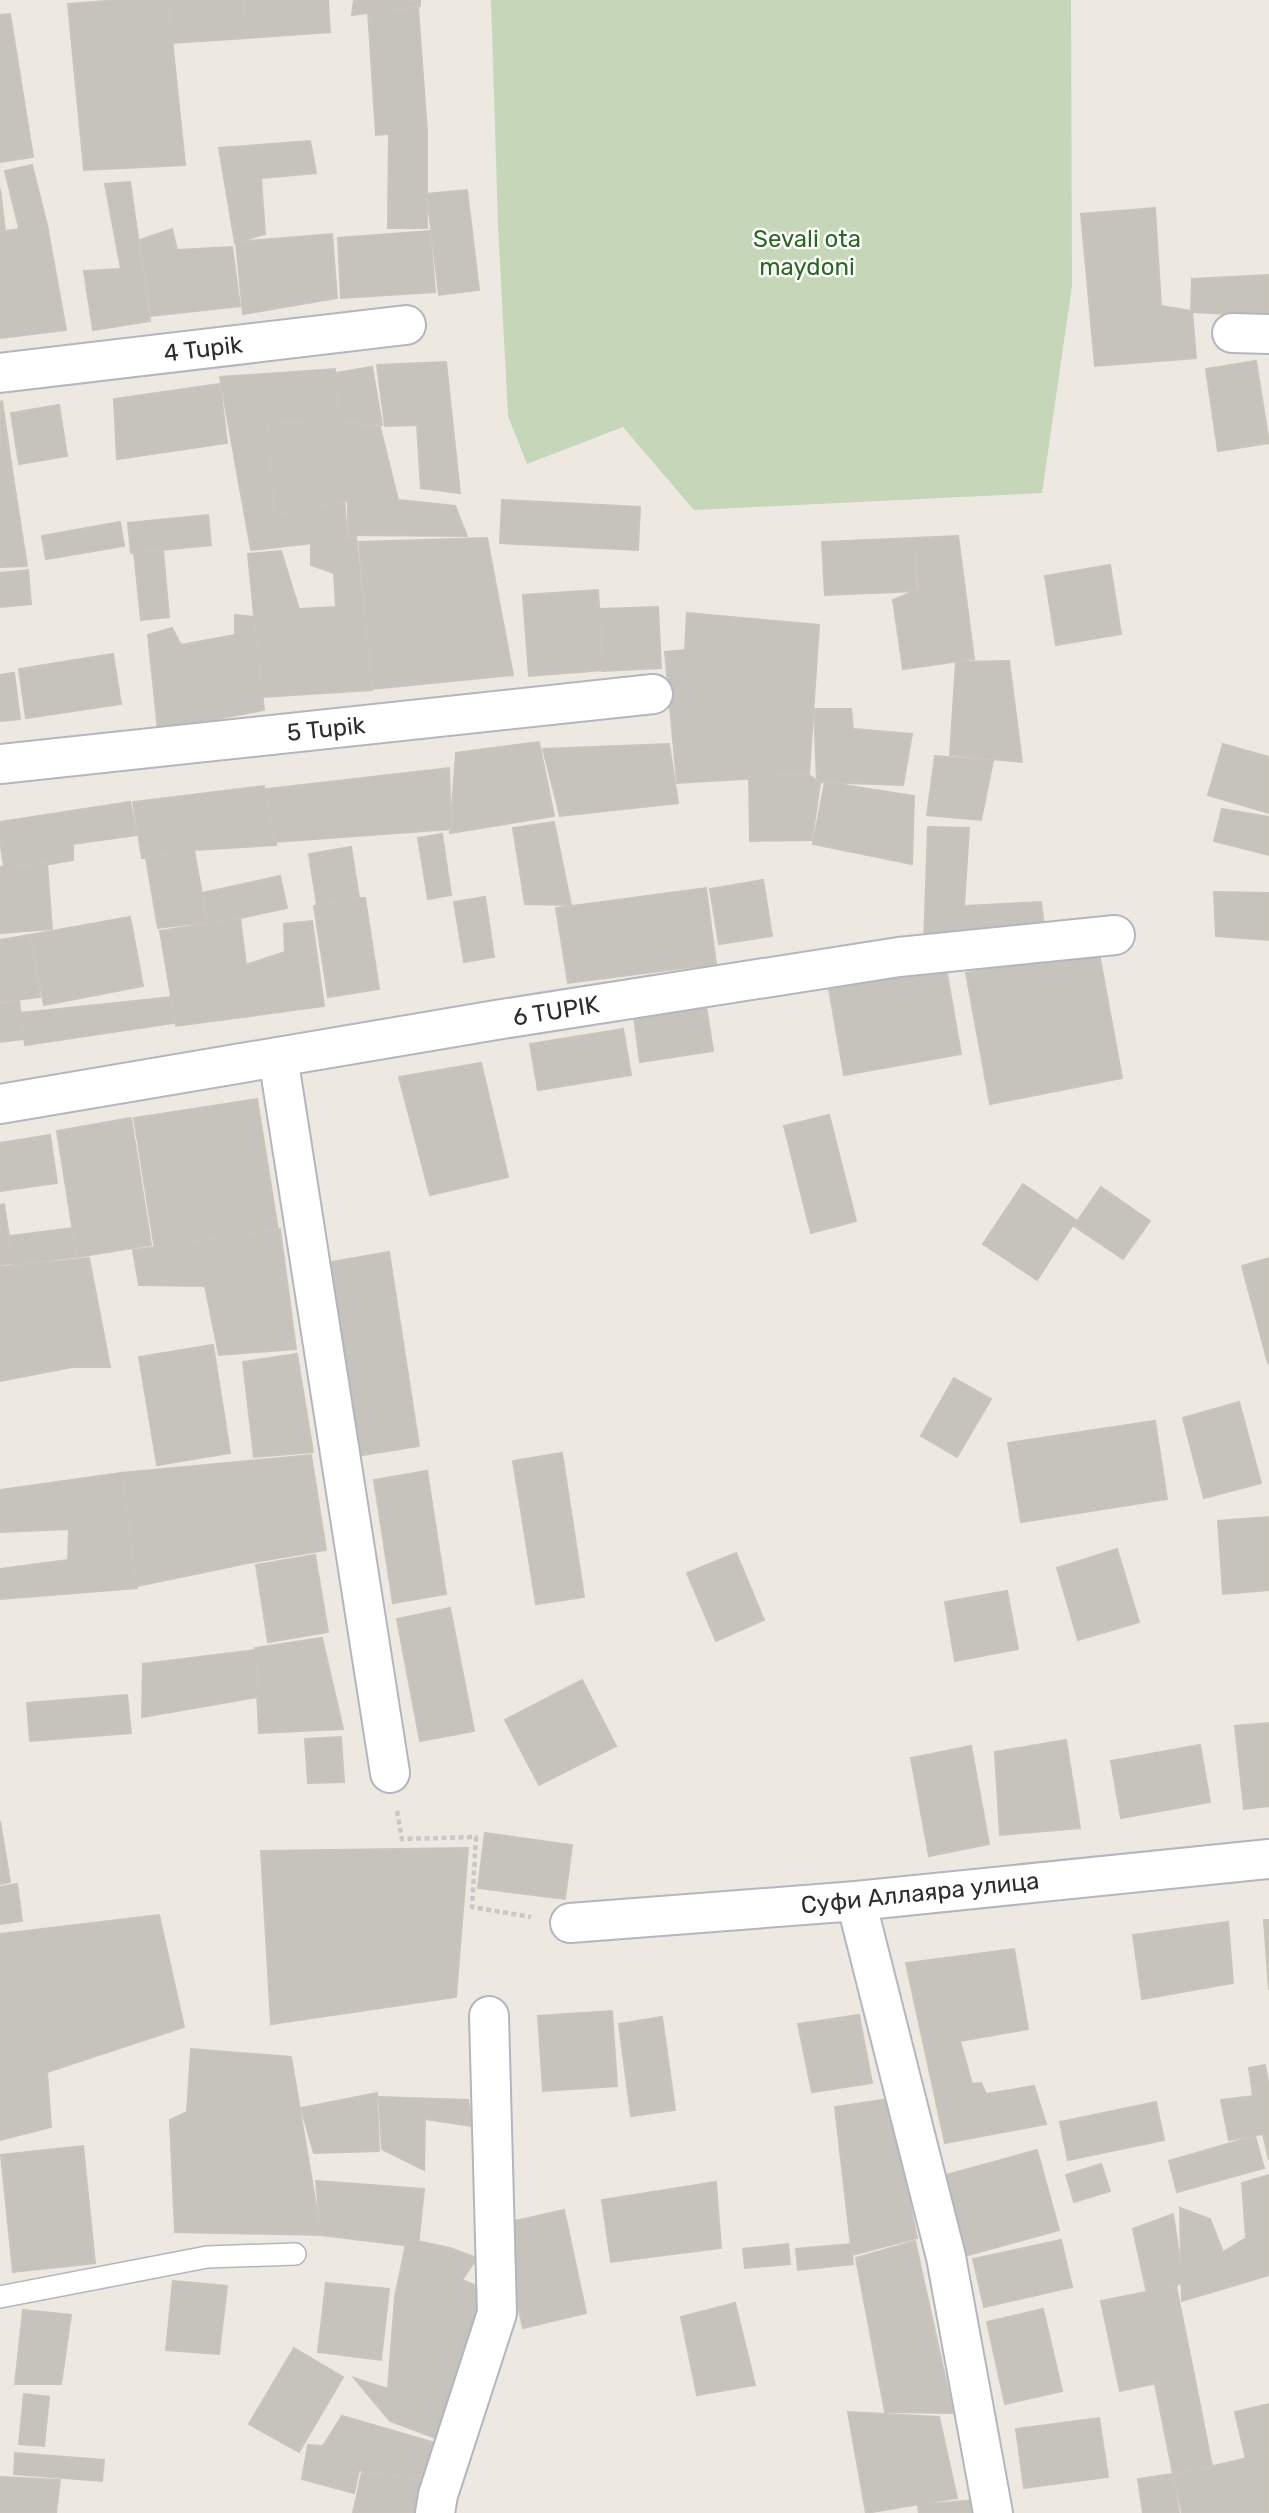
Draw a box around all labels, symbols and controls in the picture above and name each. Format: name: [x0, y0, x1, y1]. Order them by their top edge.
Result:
park label: Sevali ota maydoni: [753, 225, 861, 281]
street label: 4 Tupik: [162, 330, 245, 368]
street label: 5 Tupik: [286, 711, 367, 747]
street label: 6 TUPIK: [511, 990, 602, 1032]
street label: Суфи Аллаяра улица: [799, 1867, 1041, 1919]

